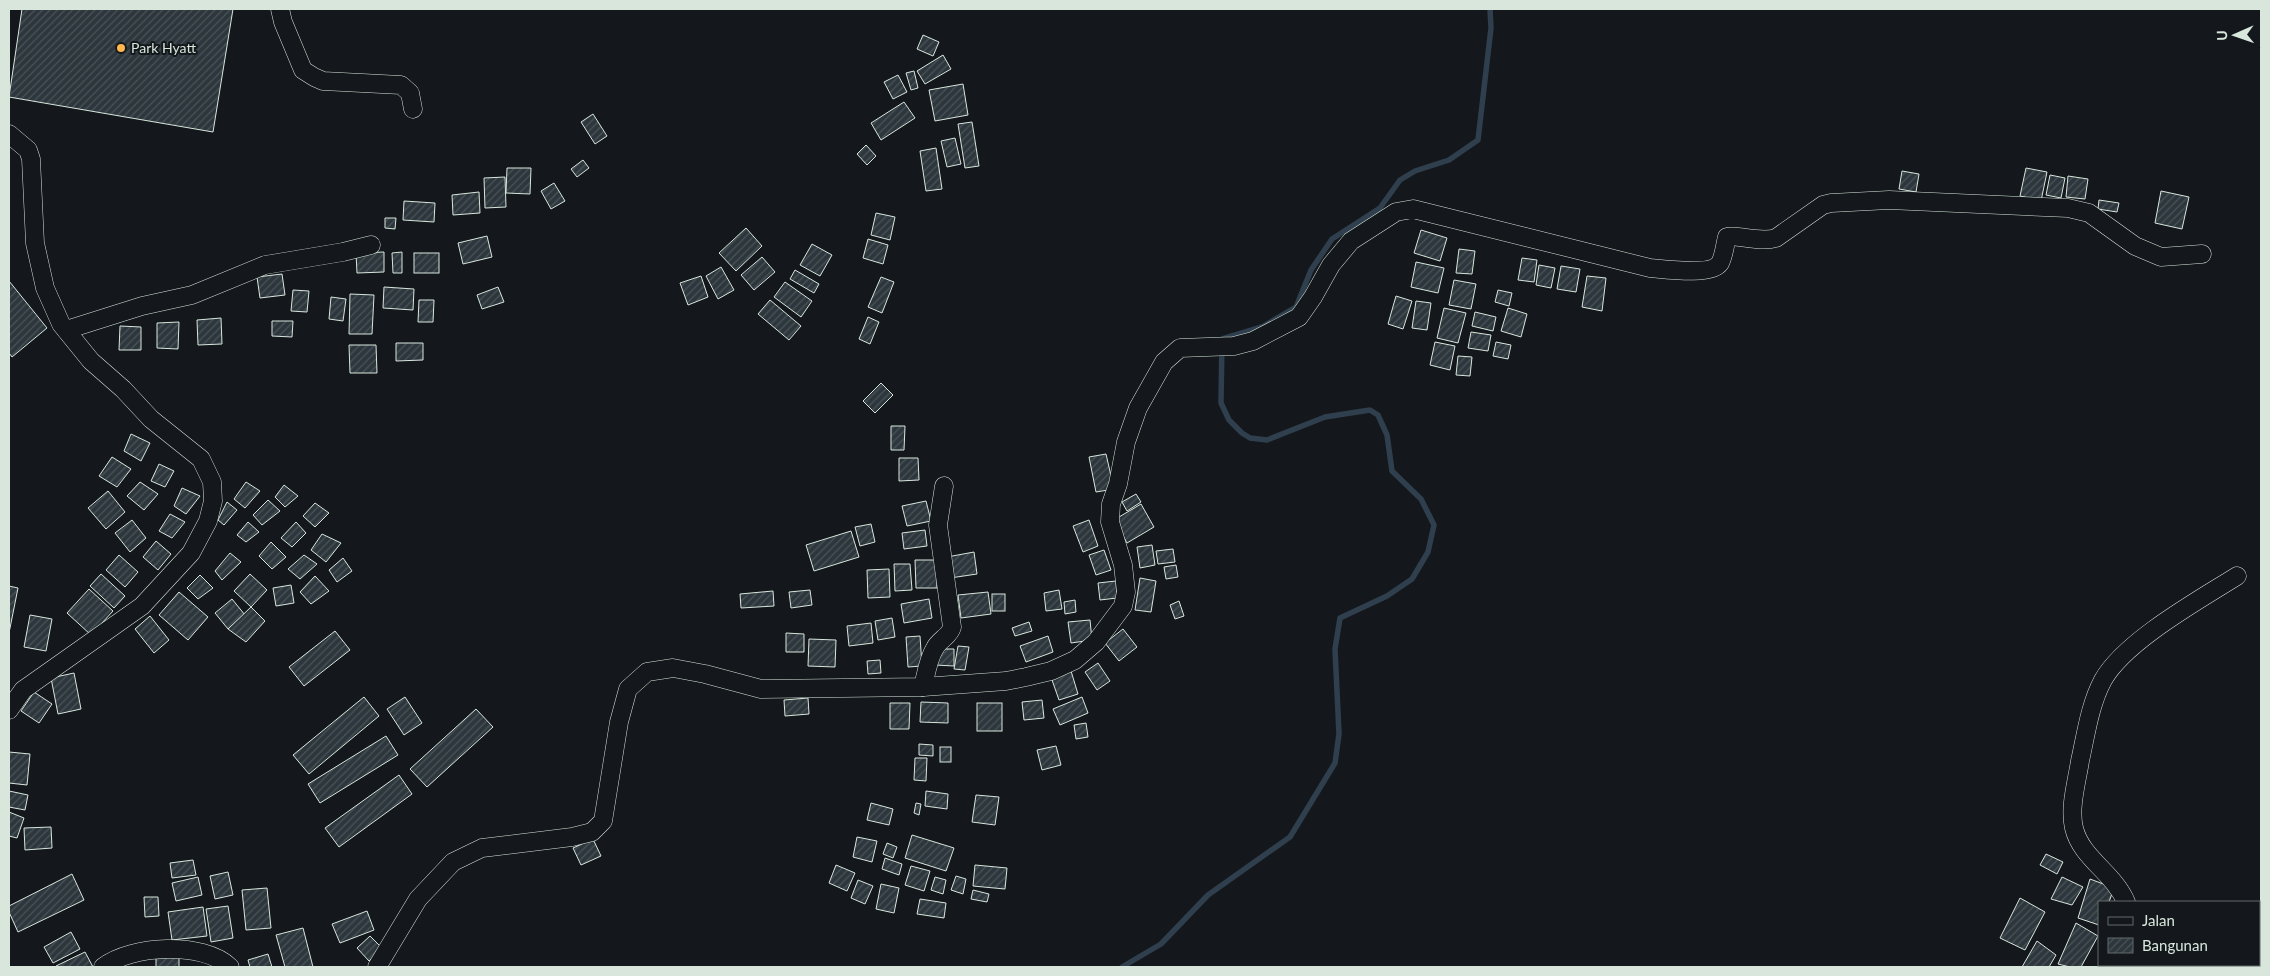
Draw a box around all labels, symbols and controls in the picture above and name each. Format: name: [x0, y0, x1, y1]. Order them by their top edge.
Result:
north arrow: [2210, 10, 2260, 60]
text: U: [2213, 30, 2230, 41]
place label: Park Hyatt: [131, 39, 196, 56]
marker: Park Hyatt: [115, 42, 127, 54]
legend: [2098, 901, 2260, 966]
text: Jalan: [2142, 911, 2175, 929]
text: Bangunan: [2142, 936, 2208, 954]

